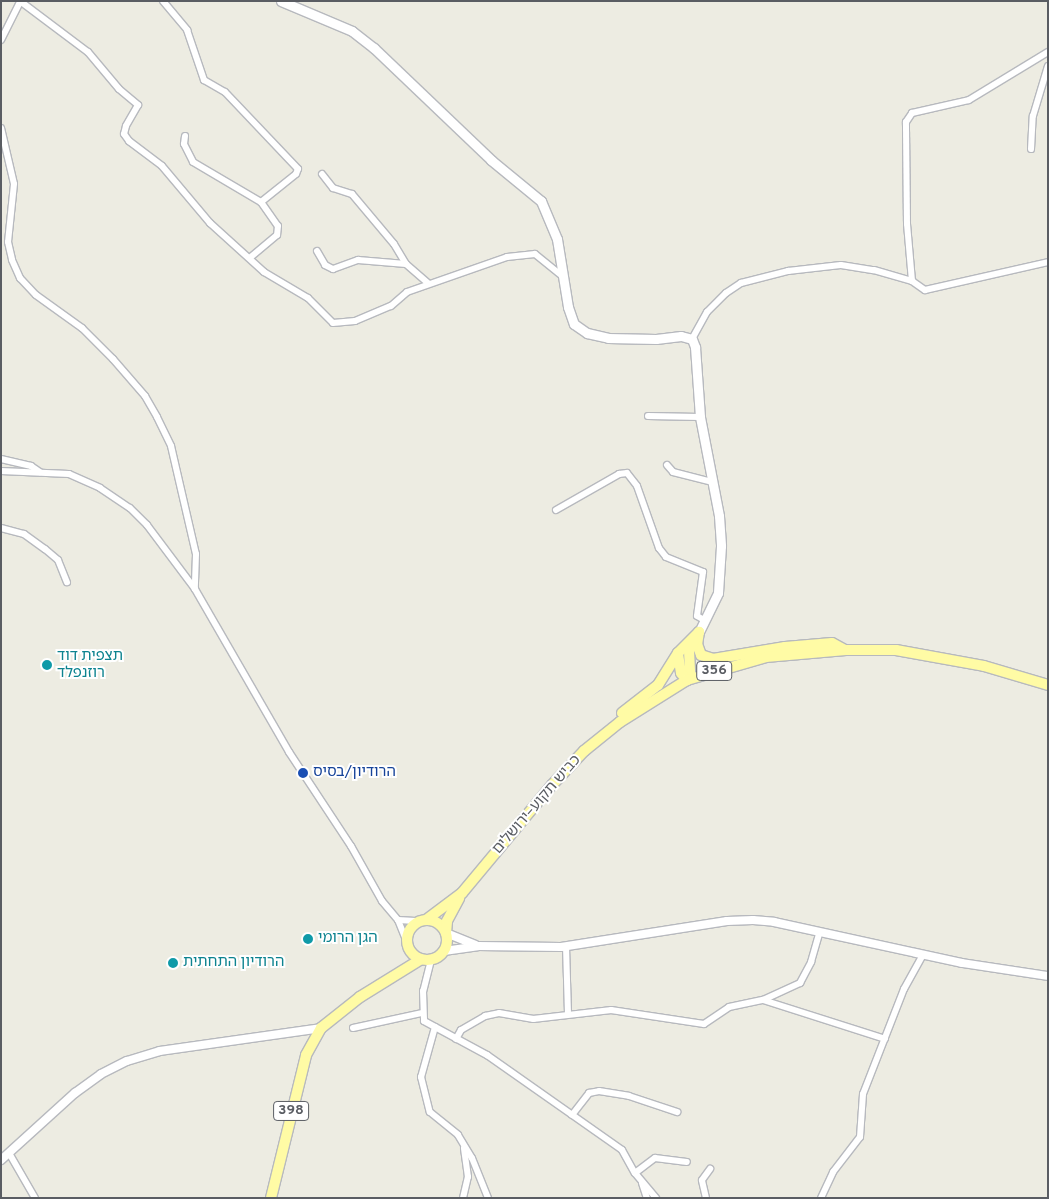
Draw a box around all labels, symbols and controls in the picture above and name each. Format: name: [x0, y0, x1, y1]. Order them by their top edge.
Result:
place label: תצפית דוד רוזנפלד: [57, 647, 123, 682]
marker: תצפית דוד רוזנפלד: [41, 659, 53, 671]
road number: 356: [695, 659, 733, 682]
street label: כביש תקוע–ירושלים: [489, 752, 585, 858]
place label: הרודיון/בסיס: [313, 764, 396, 782]
marker: הרודיון/בסיס: [297, 767, 309, 779]
place label: הגן הרומי: [318, 930, 378, 948]
marker: הגן הרומי: [302, 933, 314, 945]
place label: הרודיון התחתית: [183, 954, 284, 972]
marker: הרודיון התחתית: [167, 957, 179, 969]
road number: 398: [272, 1100, 310, 1122]

